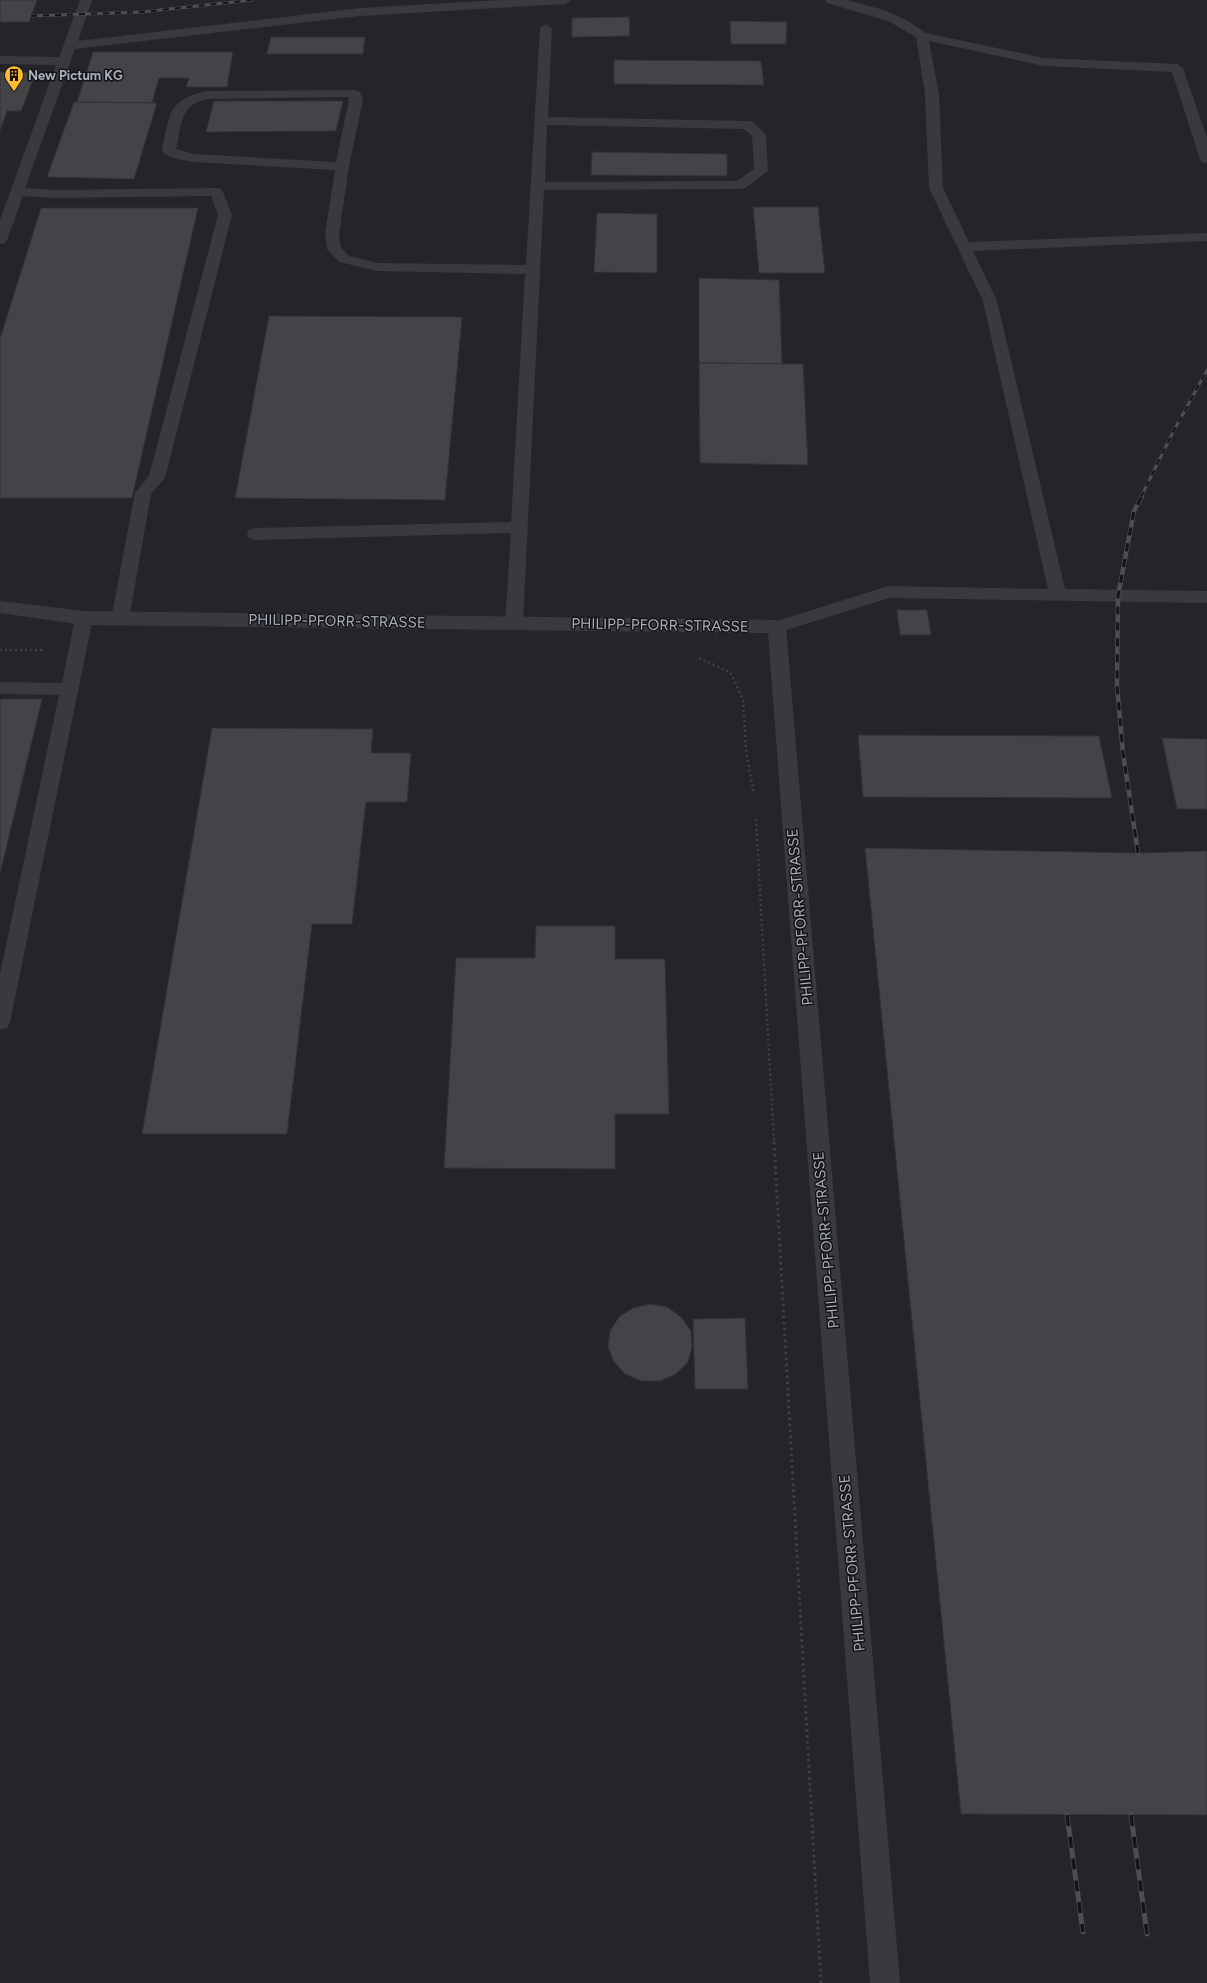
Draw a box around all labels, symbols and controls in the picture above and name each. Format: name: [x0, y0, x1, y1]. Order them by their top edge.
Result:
building icon: New Pictum KG: [3, 64, 25, 92]
place label: New Pictum KG: [28, 68, 123, 83]
street label: PHILIPP-PFORR-STRASSE: [248, 610, 426, 632]
street label: PHILIPP-PFORR-STRASSE: [571, 614, 749, 636]
street label: PHILIPP-PFORR-STRASSE: [783, 828, 817, 1006]
street label: PHILIPP-PFORR-STRASSE: [809, 1151, 843, 1329]
street label: PHILIPP-PFORR-STRASSE: [835, 1474, 869, 1652]

